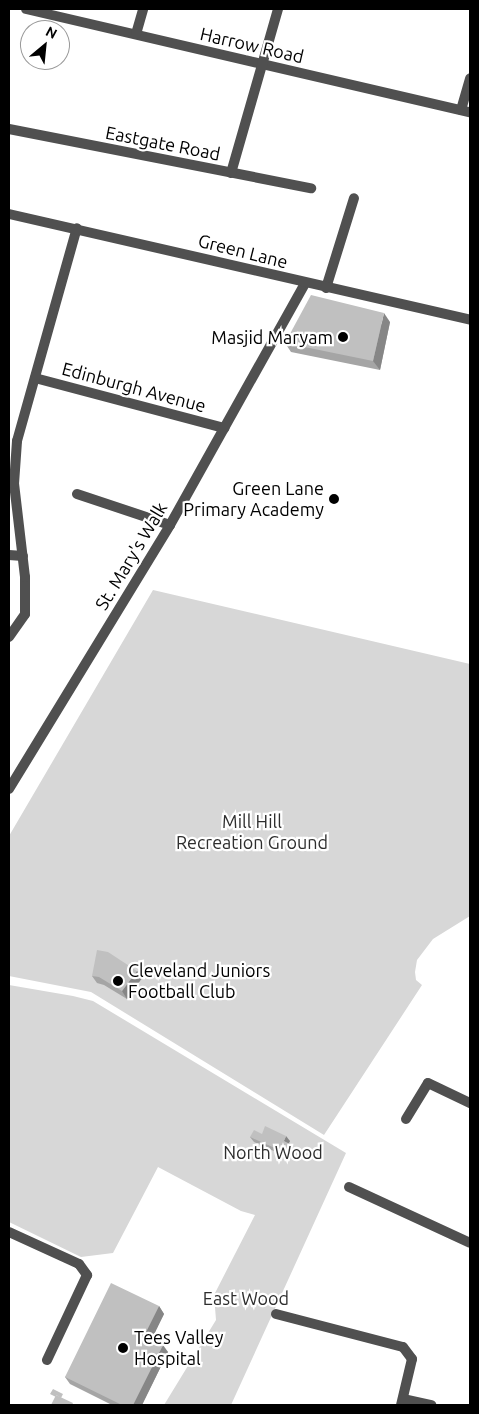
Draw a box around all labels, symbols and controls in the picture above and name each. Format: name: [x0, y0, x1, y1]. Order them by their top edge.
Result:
north arrow: [20, 20, 70, 70]
text: N: [43, 23, 60, 42]
street label: Harrow Road: [198, 23, 306, 67]
street label: Eastgate Road: [104, 121, 222, 165]
street label: Green Lane: [196, 229, 290, 273]
place label: Masjid Maryam: [211, 326, 333, 348]
marker: Masjid Maryam: [337, 331, 349, 343]
street label: Edinburgh Avenue: [60, 357, 208, 417]
place label: Green Lane Primary Academy: [183, 478, 324, 520]
marker: Green Lane Primary Academy: [328, 493, 340, 505]
street label: St. Mary's Walk: [90, 498, 172, 614]
park label: Mill Hill Recreation Ground: [176, 811, 328, 854]
place label: Cleveland Juniors Football Club: [128, 960, 270, 1002]
marker: Cleveland Juniors Football Club: [112, 975, 124, 987]
park label: North Wood: [223, 1141, 323, 1163]
park label: East Wood: [203, 1287, 289, 1309]
place label: Tees Valley Hospital: [134, 1327, 223, 1370]
marker: Tees Valley Hospital: [116, 1341, 130, 1355]

